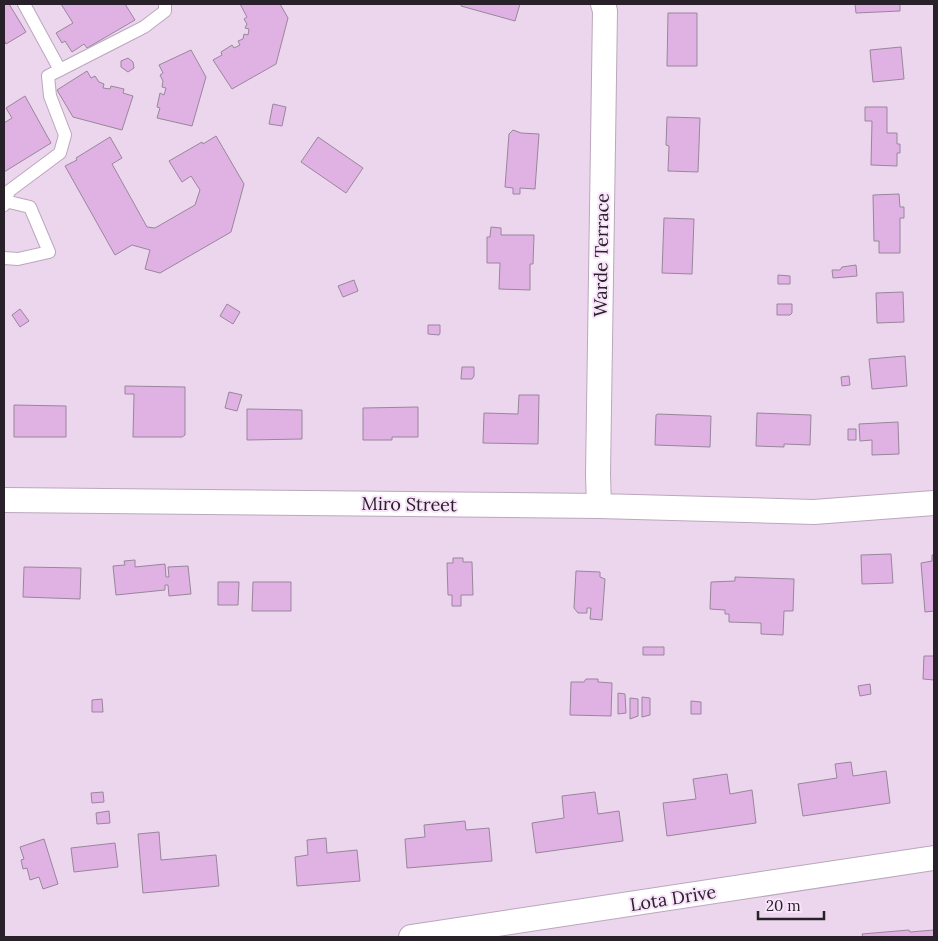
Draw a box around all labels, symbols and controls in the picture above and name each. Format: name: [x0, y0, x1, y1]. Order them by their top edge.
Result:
street label: Warde Terrace: [588, 193, 614, 317]
street label: Miro Street: [361, 492, 457, 516]
street label: Lota Drive: [628, 880, 718, 916]
scale bar: [758, 888, 824, 920]
text: 20 m: [766, 896, 801, 915]

